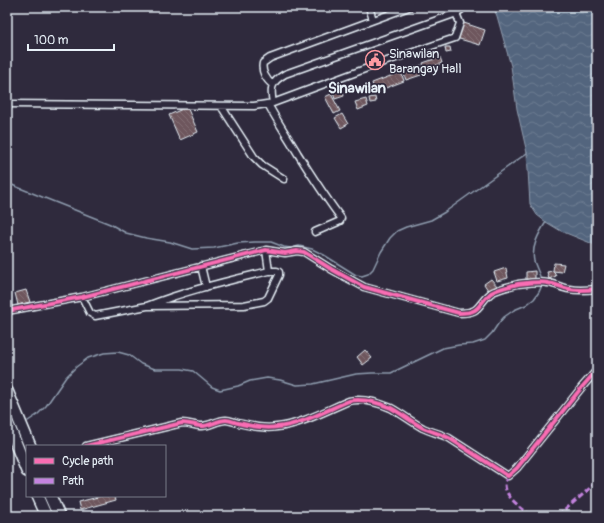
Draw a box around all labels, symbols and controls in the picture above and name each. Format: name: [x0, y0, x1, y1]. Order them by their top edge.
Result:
scale bar: [28, 26, 114, 52]
text: 100 m: [34, 33, 69, 48]
place label: Sinawilan Barangay Hall: [389, 46, 461, 77]
public building icon: Sinawilan Barangay Hall: [364, 49, 386, 71]
district label: Sinawilan: [328, 79, 387, 98]
legend: [26, 445, 166, 497]
text: Cycle path: [62, 454, 114, 469]
text: Path: [62, 474, 84, 489]

